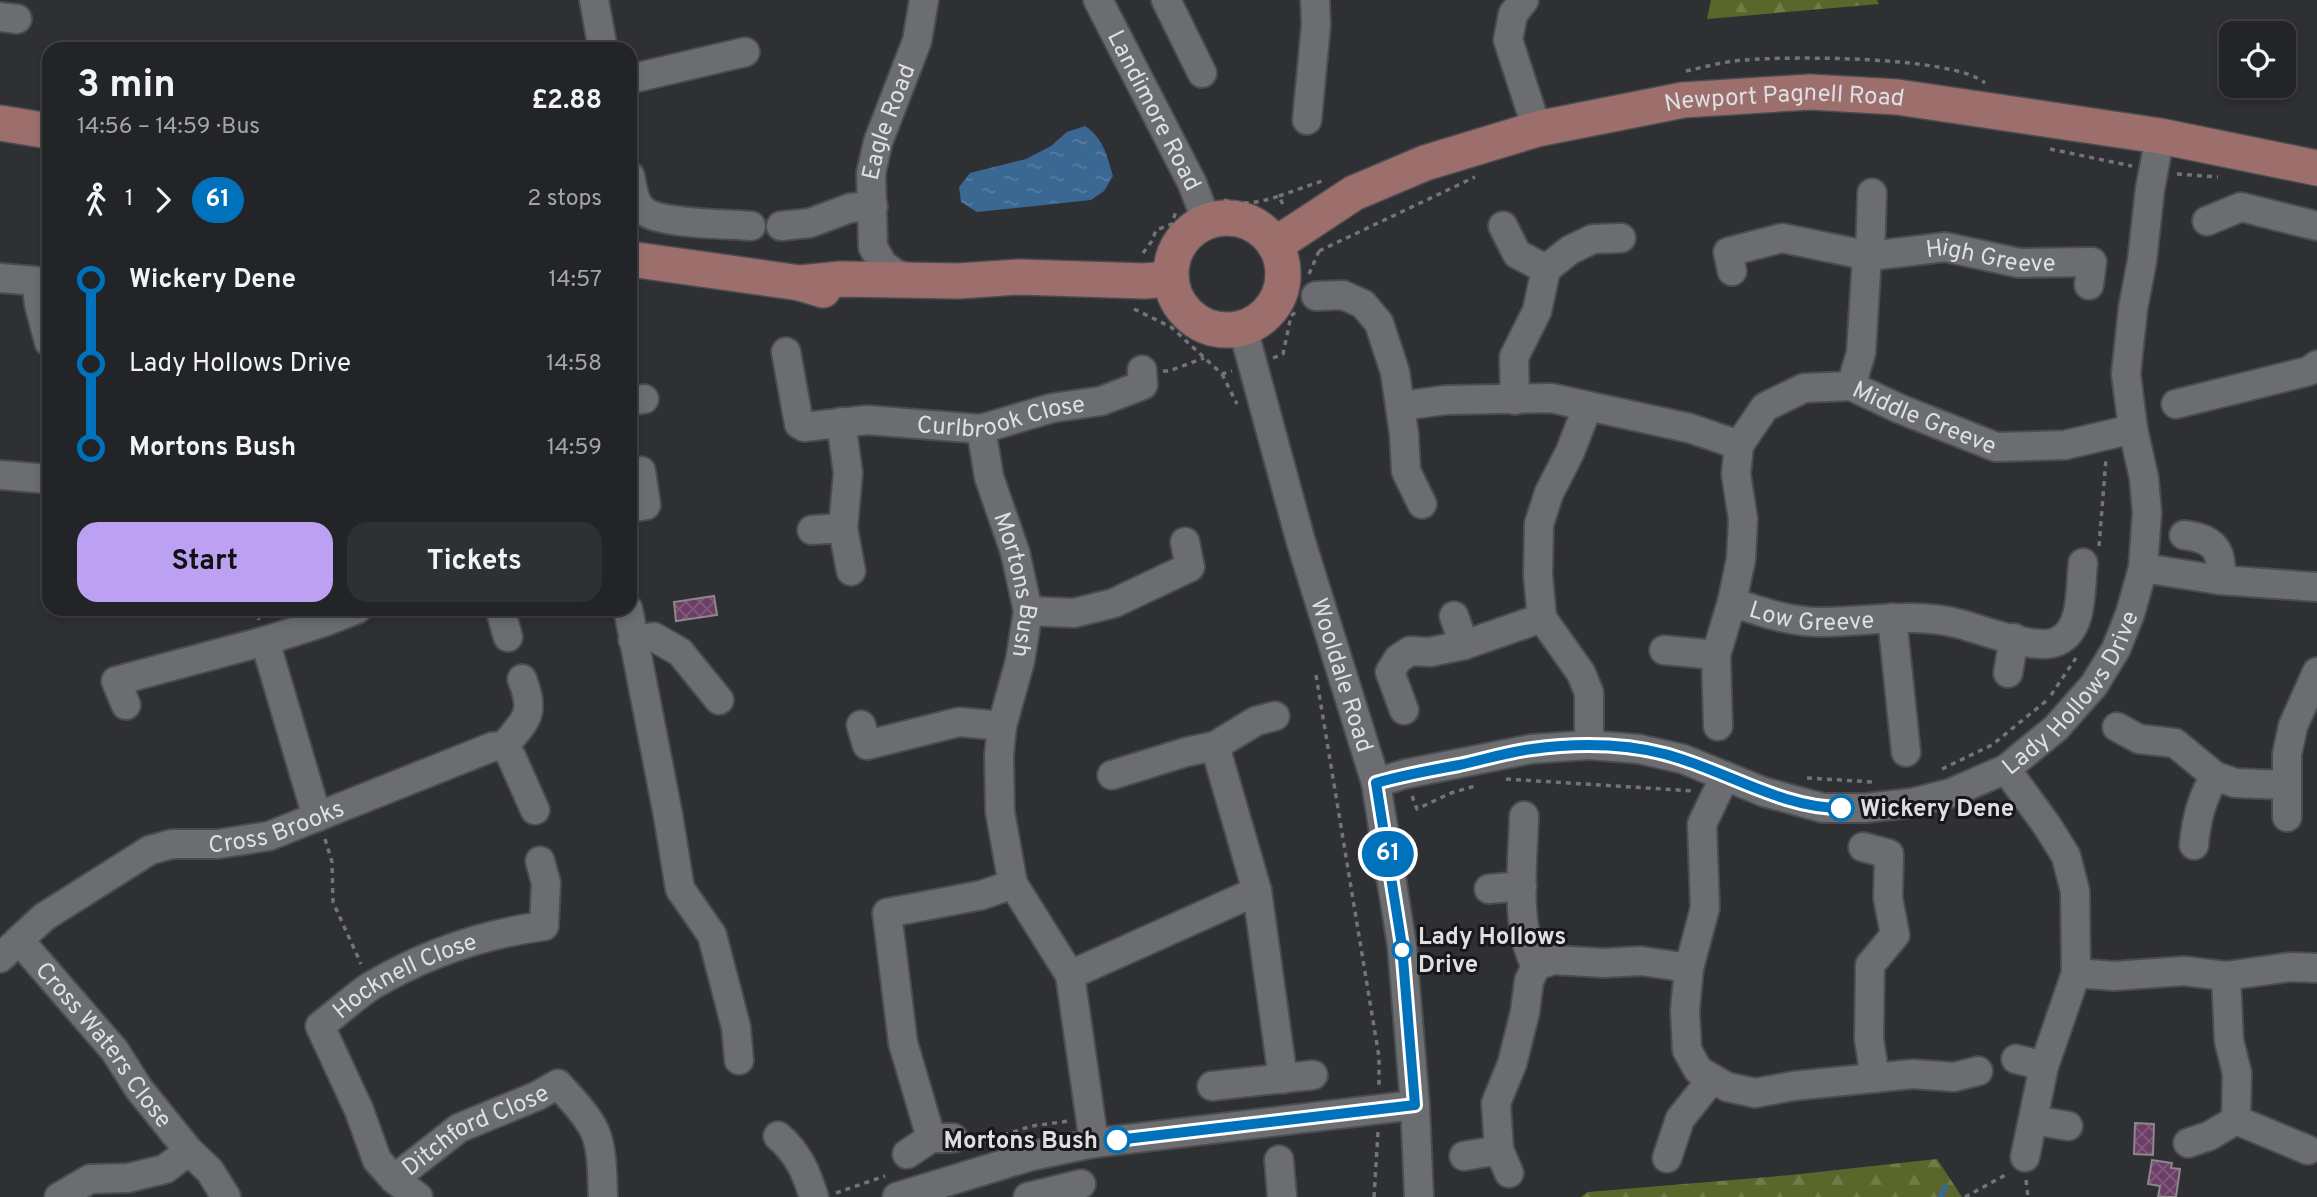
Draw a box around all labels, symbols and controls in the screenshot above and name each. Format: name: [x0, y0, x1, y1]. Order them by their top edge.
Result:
map controls: [2219, 21, 2296, 98]
button: locate: [2219, 21, 2296, 98]
street label: Landimore Road: [1099, 26, 1207, 197]
street label: Eagle Road: [857, 60, 924, 183]
text: 3 min: [77, 62, 176, 111]
street label: Newport Pagnell Road: [1662, 79, 1906, 120]
text: £2.88: [531, 85, 602, 118]
text: 14:56 – 14:59 · Bus: [77, 113, 260, 142]
icon: walk: [77, 181, 115, 219]
icon: forward: [144, 181, 182, 219]
text: 1: [125, 185, 134, 214]
text: 61: [206, 185, 230, 215]
text: 2 stops: [527, 185, 602, 214]
street label: High Greeve: [1924, 234, 2056, 280]
text: Wickery Dene: [129, 264, 296, 297]
text: 14:57: [548, 266, 602, 295]
text: Lady Hollows Drive: [129, 348, 351, 381]
text: 14:58: [546, 350, 602, 379]
street label: Middle Greeve: [1847, 376, 2000, 463]
street label: Curlbrook Close: [915, 390, 1087, 446]
text: Mortons Bush: [129, 432, 296, 465]
text: 14:59: [547, 434, 602, 463]
street label: Mortons Bush: [985, 509, 1042, 659]
button: Start: [77, 522, 333, 602]
button: Tickets: [347, 522, 602, 602]
street label: Wooldale Road: [1302, 595, 1379, 756]
street label: Low Greeve: [1745, 596, 1875, 639]
street label: Lady Hollows Drive: [1997, 607, 2147, 783]
street label: Cross Brooks: [208, 794, 349, 861]
marker: Wickery Dene: [1828, 795, 1854, 821]
place label: Wickery Dene: [1860, 795, 2014, 825]
line badge: 61: [1356, 831, 1420, 877]
text: 61: [1376, 839, 1400, 869]
place label: Lady Hollows Drive: [1418, 923, 1566, 981]
street label: Hocknell Close: [327, 928, 481, 1027]
marker: Lady Hollows Drive: [1392, 940, 1412, 960]
street label: Cross Waters Close: [28, 956, 178, 1135]
street label: Ditchford Close: [397, 1079, 555, 1184]
place label: Mortons Bush: [944, 1127, 1098, 1157]
marker: Mortons Bush: [1104, 1127, 1130, 1153]

